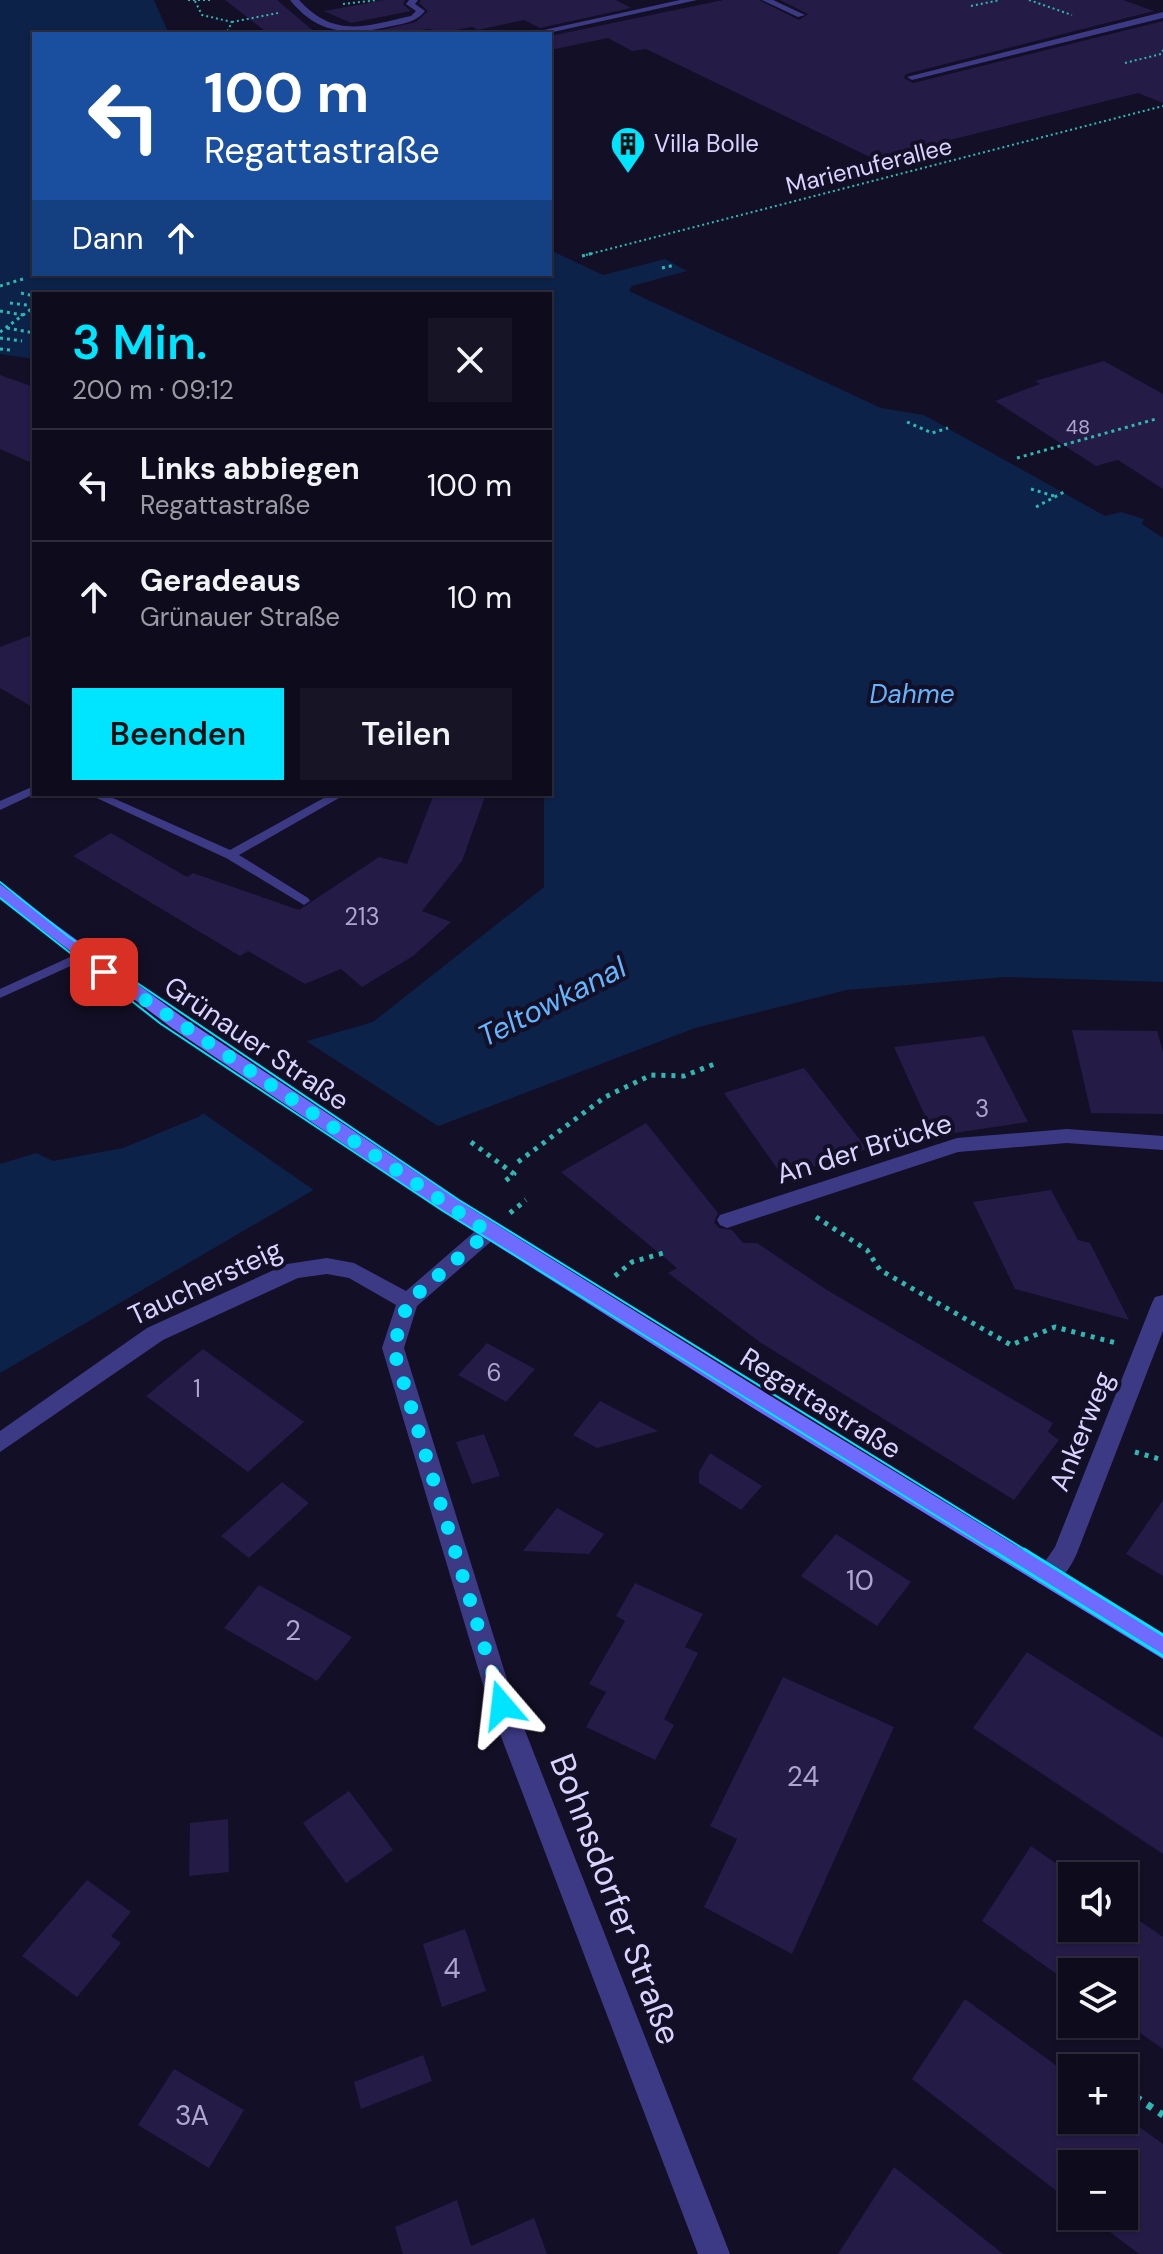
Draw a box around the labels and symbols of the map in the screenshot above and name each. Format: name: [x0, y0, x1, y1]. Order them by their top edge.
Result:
building icon: Villa Bolle: [609, 125, 647, 175]
place label: Villa Bolle: [654, 128, 759, 159]
street label: Marienuferallee: [783, 130, 955, 201]
house number: 48: [1066, 414, 1090, 440]
water label: Dahme: [869, 677, 955, 711]
house number: 213: [344, 901, 380, 932]
pin: [70, 938, 138, 1006]
water label: Teltowkanal: [471, 947, 634, 1056]
street label: Grünauer Straße: [157, 968, 356, 1119]
house number: 3: [975, 1093, 989, 1124]
street label: An der Brücke: [772, 1104, 956, 1193]
street label: Tauchersteig: [122, 1231, 288, 1334]
street label: Regattastraße: [733, 1339, 908, 1468]
house number: 6: [486, 1357, 502, 1388]
street label: Ankerweg: [1041, 1366, 1122, 1497]
house number: 1: [193, 1373, 201, 1404]
house number: 10: [846, 1562, 874, 1599]
house number: 2: [285, 1612, 301, 1649]
position arrow: [460, 1663, 544, 1747]
street label: Bohnsdorfer Straße: [539, 1747, 692, 2051]
house number: 24: [787, 1758, 819, 1795]
house number: 4: [444, 1950, 461, 1987]
house number: 3A: [175, 2097, 209, 2134]

